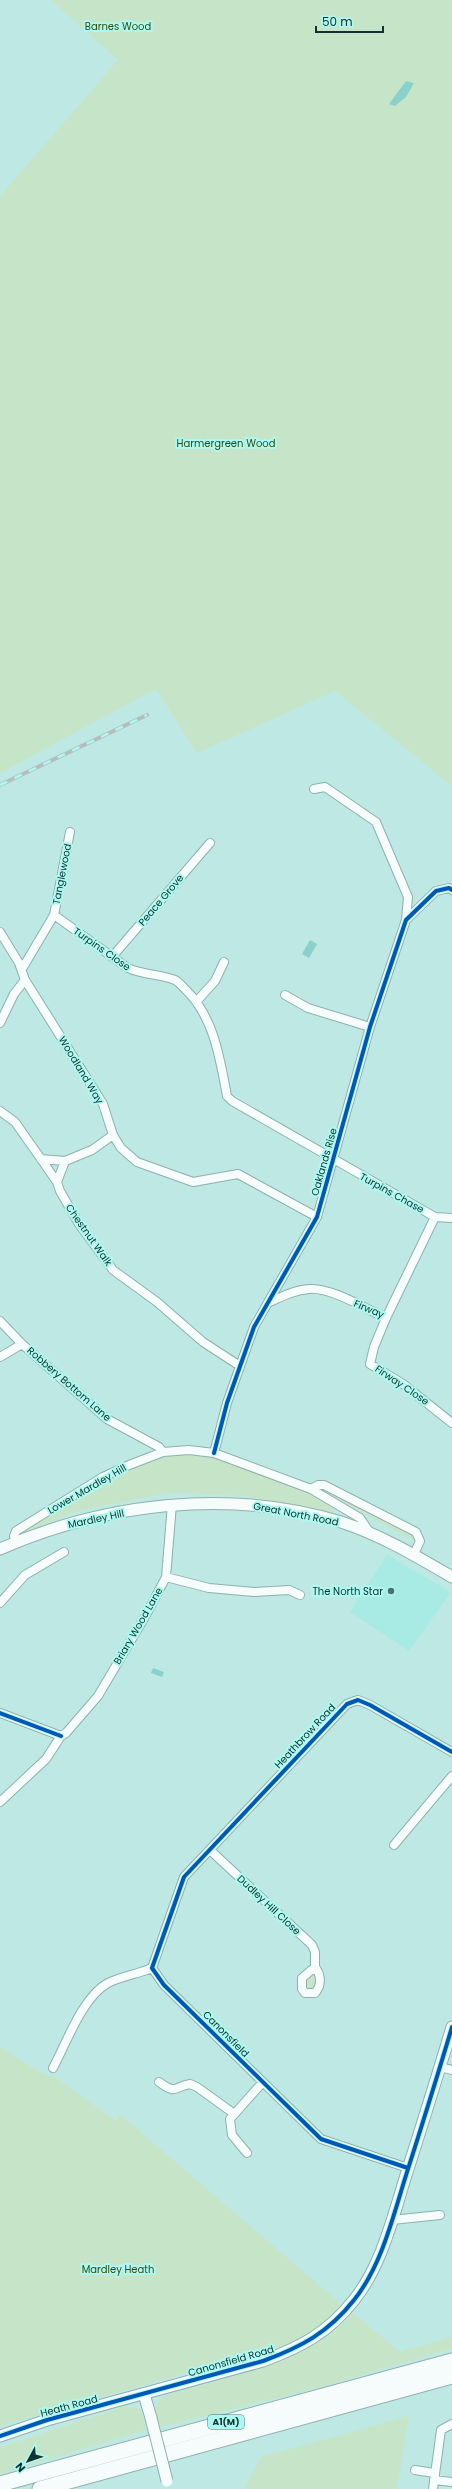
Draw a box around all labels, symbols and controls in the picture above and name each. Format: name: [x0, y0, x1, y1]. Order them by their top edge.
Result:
scale bar: [316, 8, 383, 34]
text: 50 m: [322, 13, 353, 30]
park label: Barnes Wood: [85, 19, 151, 34]
park label: Harmergreen Wood: [177, 436, 275, 451]
street label: Tanglewood: [49, 842, 75, 906]
street label: Peace Grove: [135, 871, 187, 929]
street label: Turpins Close: [70, 924, 134, 974]
street label: Woodland Way: [55, 1033, 107, 1107]
street label: Oaklands Rise: [307, 1126, 341, 1198]
street label: Turpins Chase: [357, 1169, 427, 1217]
street label: Chestnut Walk: [62, 1201, 116, 1270]
street label: Firway: [351, 1296, 387, 1322]
street label: Robbery Bottom Lane: [24, 1343, 114, 1425]
street label: Firway Close: [372, 1361, 432, 1409]
street label: Lower Mardley Hill: [45, 1460, 129, 1518]
street label: Great North Road: [252, 1498, 340, 1530]
street label: Mardley Hill: [67, 1506, 125, 1532]
place label: The North Star: [312, 1584, 383, 1599]
street label: Briary Wood Lane: [110, 1585, 166, 1667]
marker: The North Star: [386, 1586, 396, 1596]
street label: Heathbrow Road: [271, 1700, 339, 1772]
street label: Dudley Hill Close: [234, 1871, 304, 1939]
street label: Canonsfield: [199, 2007, 253, 2061]
park label: Mardley Heath: [82, 2262, 154, 2277]
street label: Canonsfield Road: [186, 2342, 276, 2380]
street label: Heath Road: [39, 2391, 99, 2421]
road number: A1(M): [208, 2415, 244, 2429]
north arrow: [8, 2441, 48, 2481]
text: N: [12, 2459, 29, 2476]

